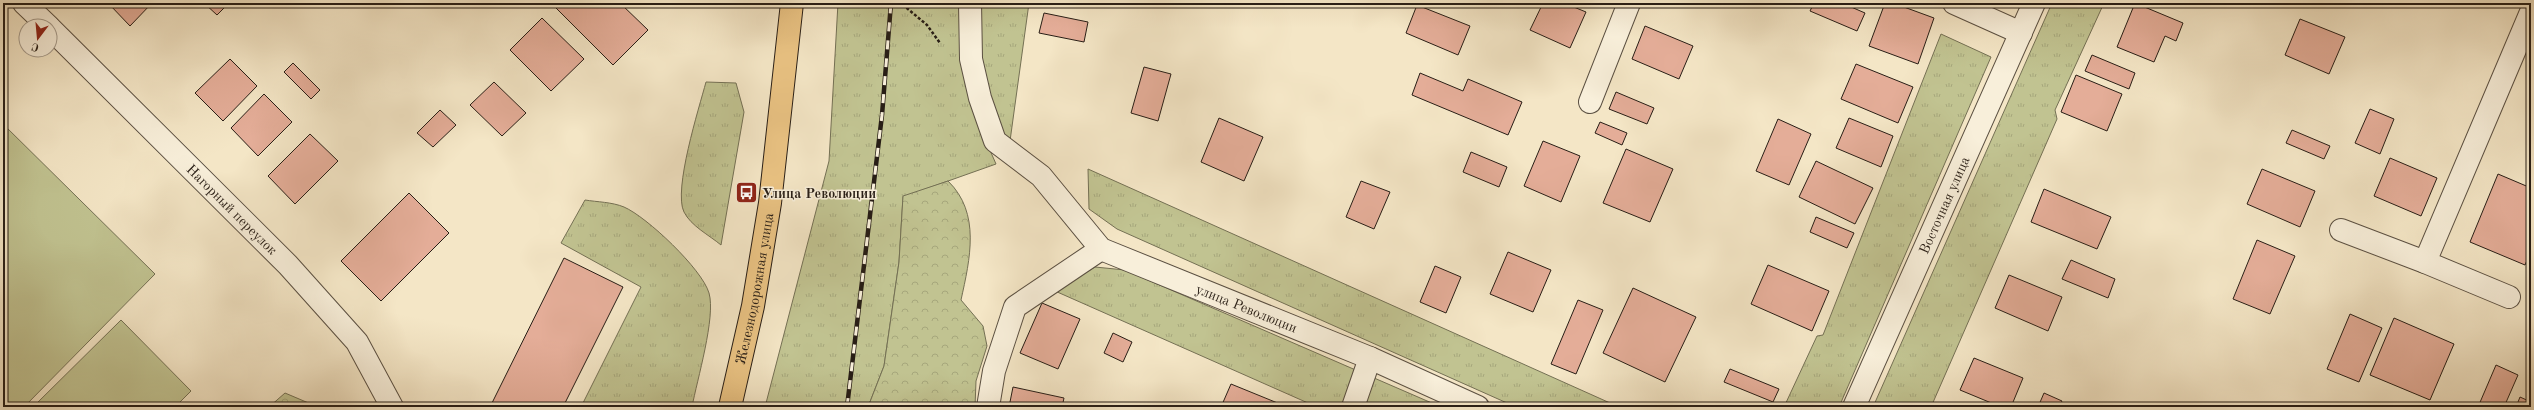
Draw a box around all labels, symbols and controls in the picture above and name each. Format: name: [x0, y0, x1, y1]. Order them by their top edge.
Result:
north arrow: [18, 18, 58, 58]
text: С: [31, 40, 41, 52]
street label: Восточная улица: [1917, 155, 1973, 256]
street label: Нагорный переулок: [183, 162, 279, 258]
bus stop icon: Улица Революции: [733, 180, 759, 206]
place label: Улица Революции: [762, 187, 876, 201]
street label: Железнодорожная улица: [734, 212, 776, 366]
street label: улица Революции: [1194, 282, 1299, 336]

